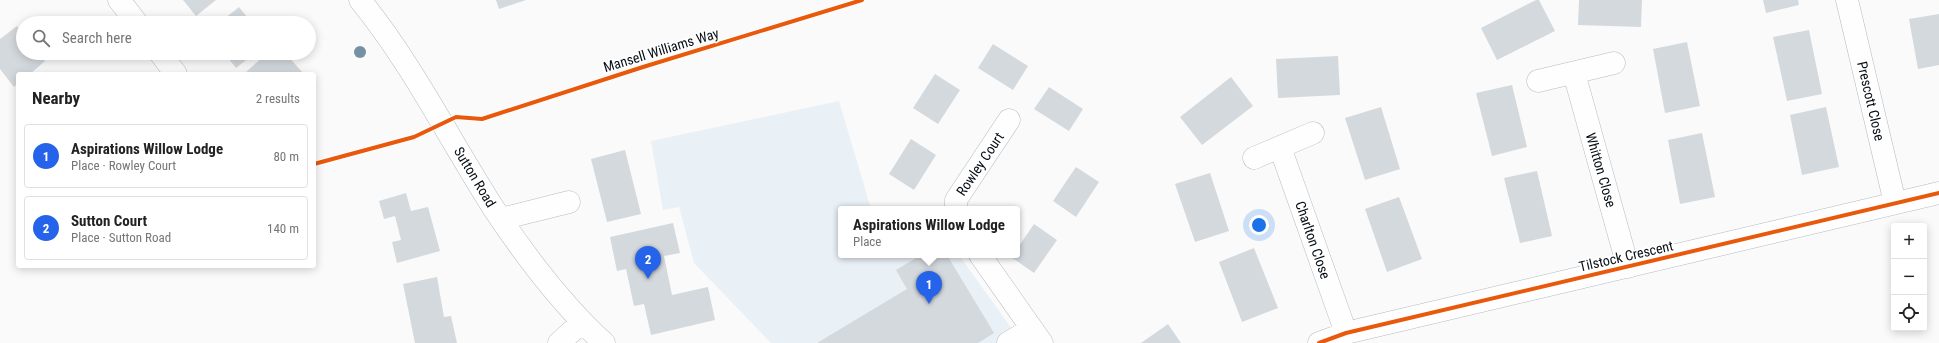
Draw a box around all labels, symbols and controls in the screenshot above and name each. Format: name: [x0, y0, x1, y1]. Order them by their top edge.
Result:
search box: [16, 16, 316, 60]
street label: Mansell Williams Way: [601, 25, 721, 75]
icon: search: [30, 27, 52, 49]
text: Search here: [62, 29, 132, 47]
street label: Prescott Close: [1854, 60, 1888, 143]
text: Nearby: [32, 88, 80, 108]
text: 2 results: [256, 91, 300, 106]
street label: Rowley Court: [953, 129, 1007, 199]
street label: Whitton Close: [1583, 131, 1619, 210]
text: Aspirations Willow Lodge: [71, 140, 223, 158]
street label: Sutton Road: [451, 144, 499, 210]
text: 1: [43, 149, 49, 164]
text: 80 m: [273, 149, 299, 164]
text: Place · Rowley Court: [71, 158, 176, 173]
street label: Charlton Close: [1292, 199, 1334, 281]
popup: [838, 206, 1020, 258]
text: Sutton Court: [71, 212, 147, 230]
your location: [1249, 215, 1269, 235]
text: Aspirations Willow Lodge: [853, 216, 1005, 234]
text: 2: [43, 221, 49, 236]
text: 140 m: [267, 221, 299, 236]
map controls: [1891, 223, 1927, 331]
button: +: [1891, 223, 1927, 259]
text: Place · Sutton Road: [71, 230, 171, 245]
text: Place: [853, 234, 881, 249]
street label: Tilstock Crescent: [1577, 237, 1675, 275]
pin: 2: [635, 246, 661, 279]
button: −: [1891, 259, 1927, 295]
pin: 1: [916, 271, 942, 304]
button: locate: [1891, 295, 1927, 331]

